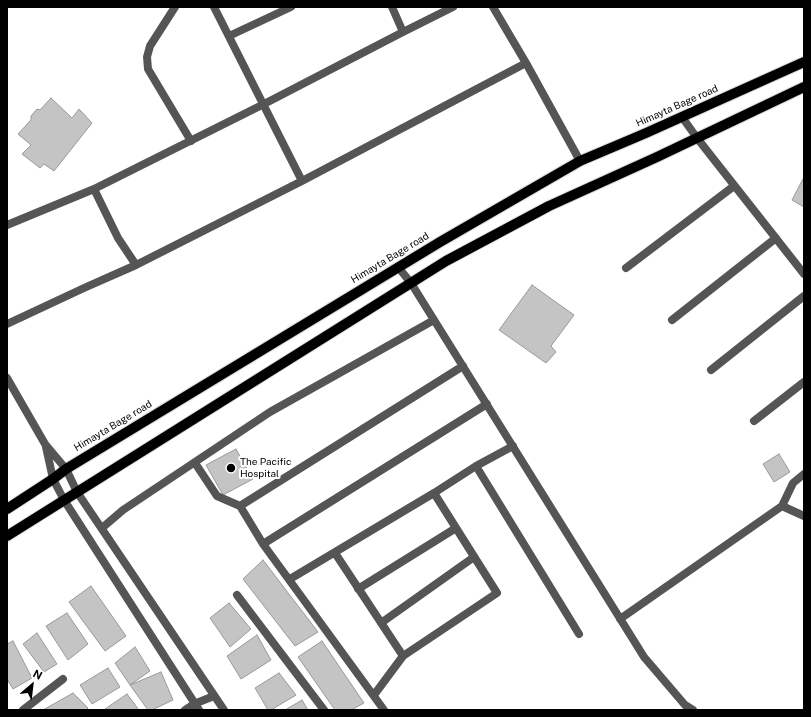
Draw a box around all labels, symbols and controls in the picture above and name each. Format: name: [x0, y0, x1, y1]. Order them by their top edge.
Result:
street label: Himayta Bage road: [634, 82, 720, 130]
street label: Himayta Bage road: [349, 230, 431, 286]
street label: Himayta Bage road: [72, 398, 154, 454]
place label: The Pacific Hospital: [240, 456, 291, 480]
marker: The Pacific Hospital: [225, 462, 237, 474]
north arrow: [12, 665, 52, 705]
text: N: [31, 667, 44, 682]

